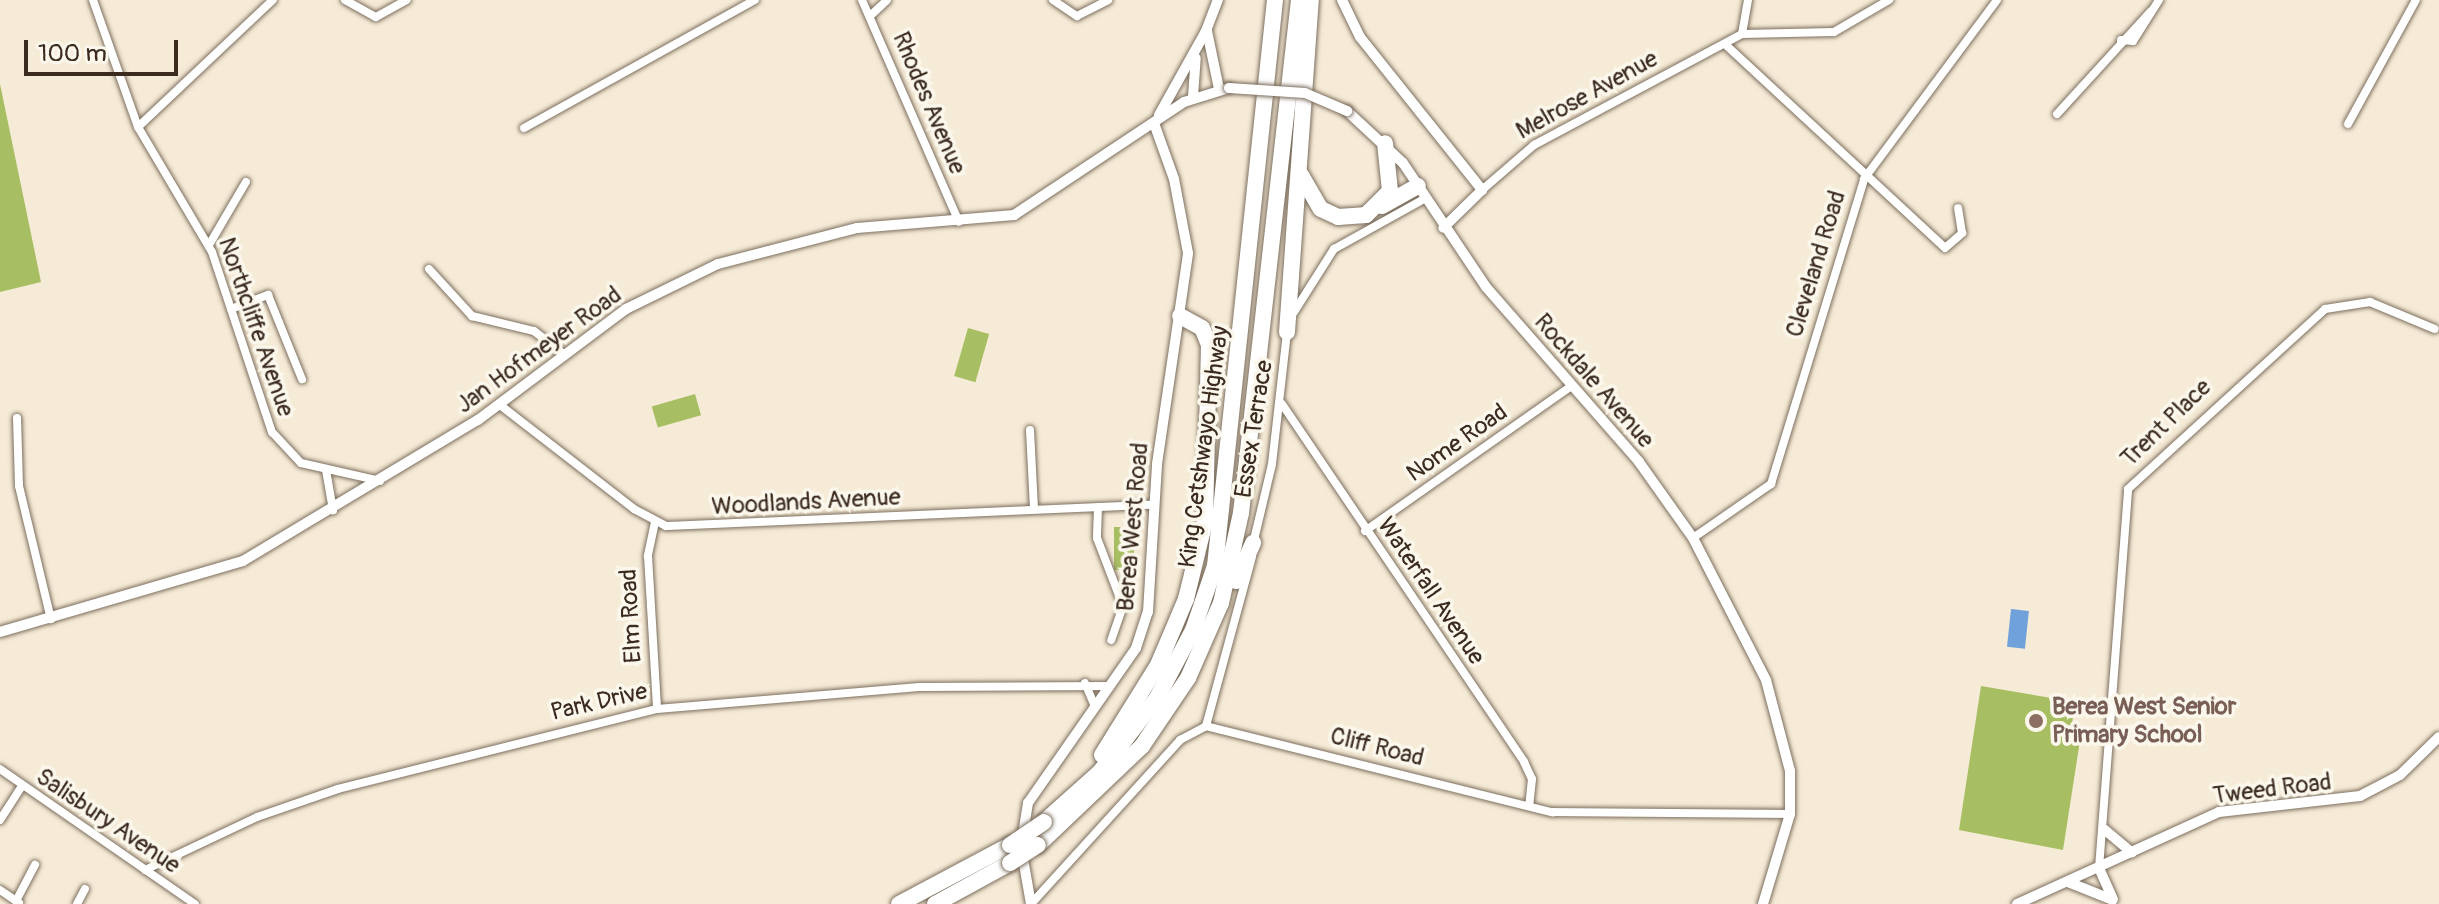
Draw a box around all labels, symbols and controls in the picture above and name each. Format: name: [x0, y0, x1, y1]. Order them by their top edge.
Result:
scale bar: [28, 24, 182, 74]
street label: Rhodes Avenue: [886, 28, 972, 178]
text: 100 m: [38, 39, 107, 68]
street label: Melrose Avenue: [1511, 44, 1663, 146]
street label: Cleveland Road: [1780, 187, 1852, 341]
street label: Northcliffe Avenue: [212, 234, 300, 420]
street label: Jan Hofmeyer Road: [451, 280, 627, 420]
street label: Rockdale Avenue: [1528, 308, 1660, 454]
street label: King Cetshwayo Highway: [1173, 324, 1235, 570]
street label: Essex Terrace: [1229, 358, 1279, 500]
street label: Trent Place: [2115, 373, 2217, 473]
street label: Nome Road: [1401, 398, 1513, 488]
street label: Berea West Road: [1111, 441, 1155, 613]
street label: Woodlands Avenue: [711, 483, 901, 521]
street label: Waterfall Avenue: [1371, 512, 1491, 670]
street label: Elm Road: [614, 568, 648, 664]
street label: Park Drive: [548, 677, 650, 727]
place label: Berea West Senior Primary School: [2052, 693, 2236, 749]
marker: Berea West Senior Primary School: [2027, 712, 2045, 730]
street label: Cliff Road: [1327, 721, 1427, 773]
street label: Salisbury Avenue: [31, 762, 185, 880]
street label: Tweed Road: [2211, 767, 2333, 811]

